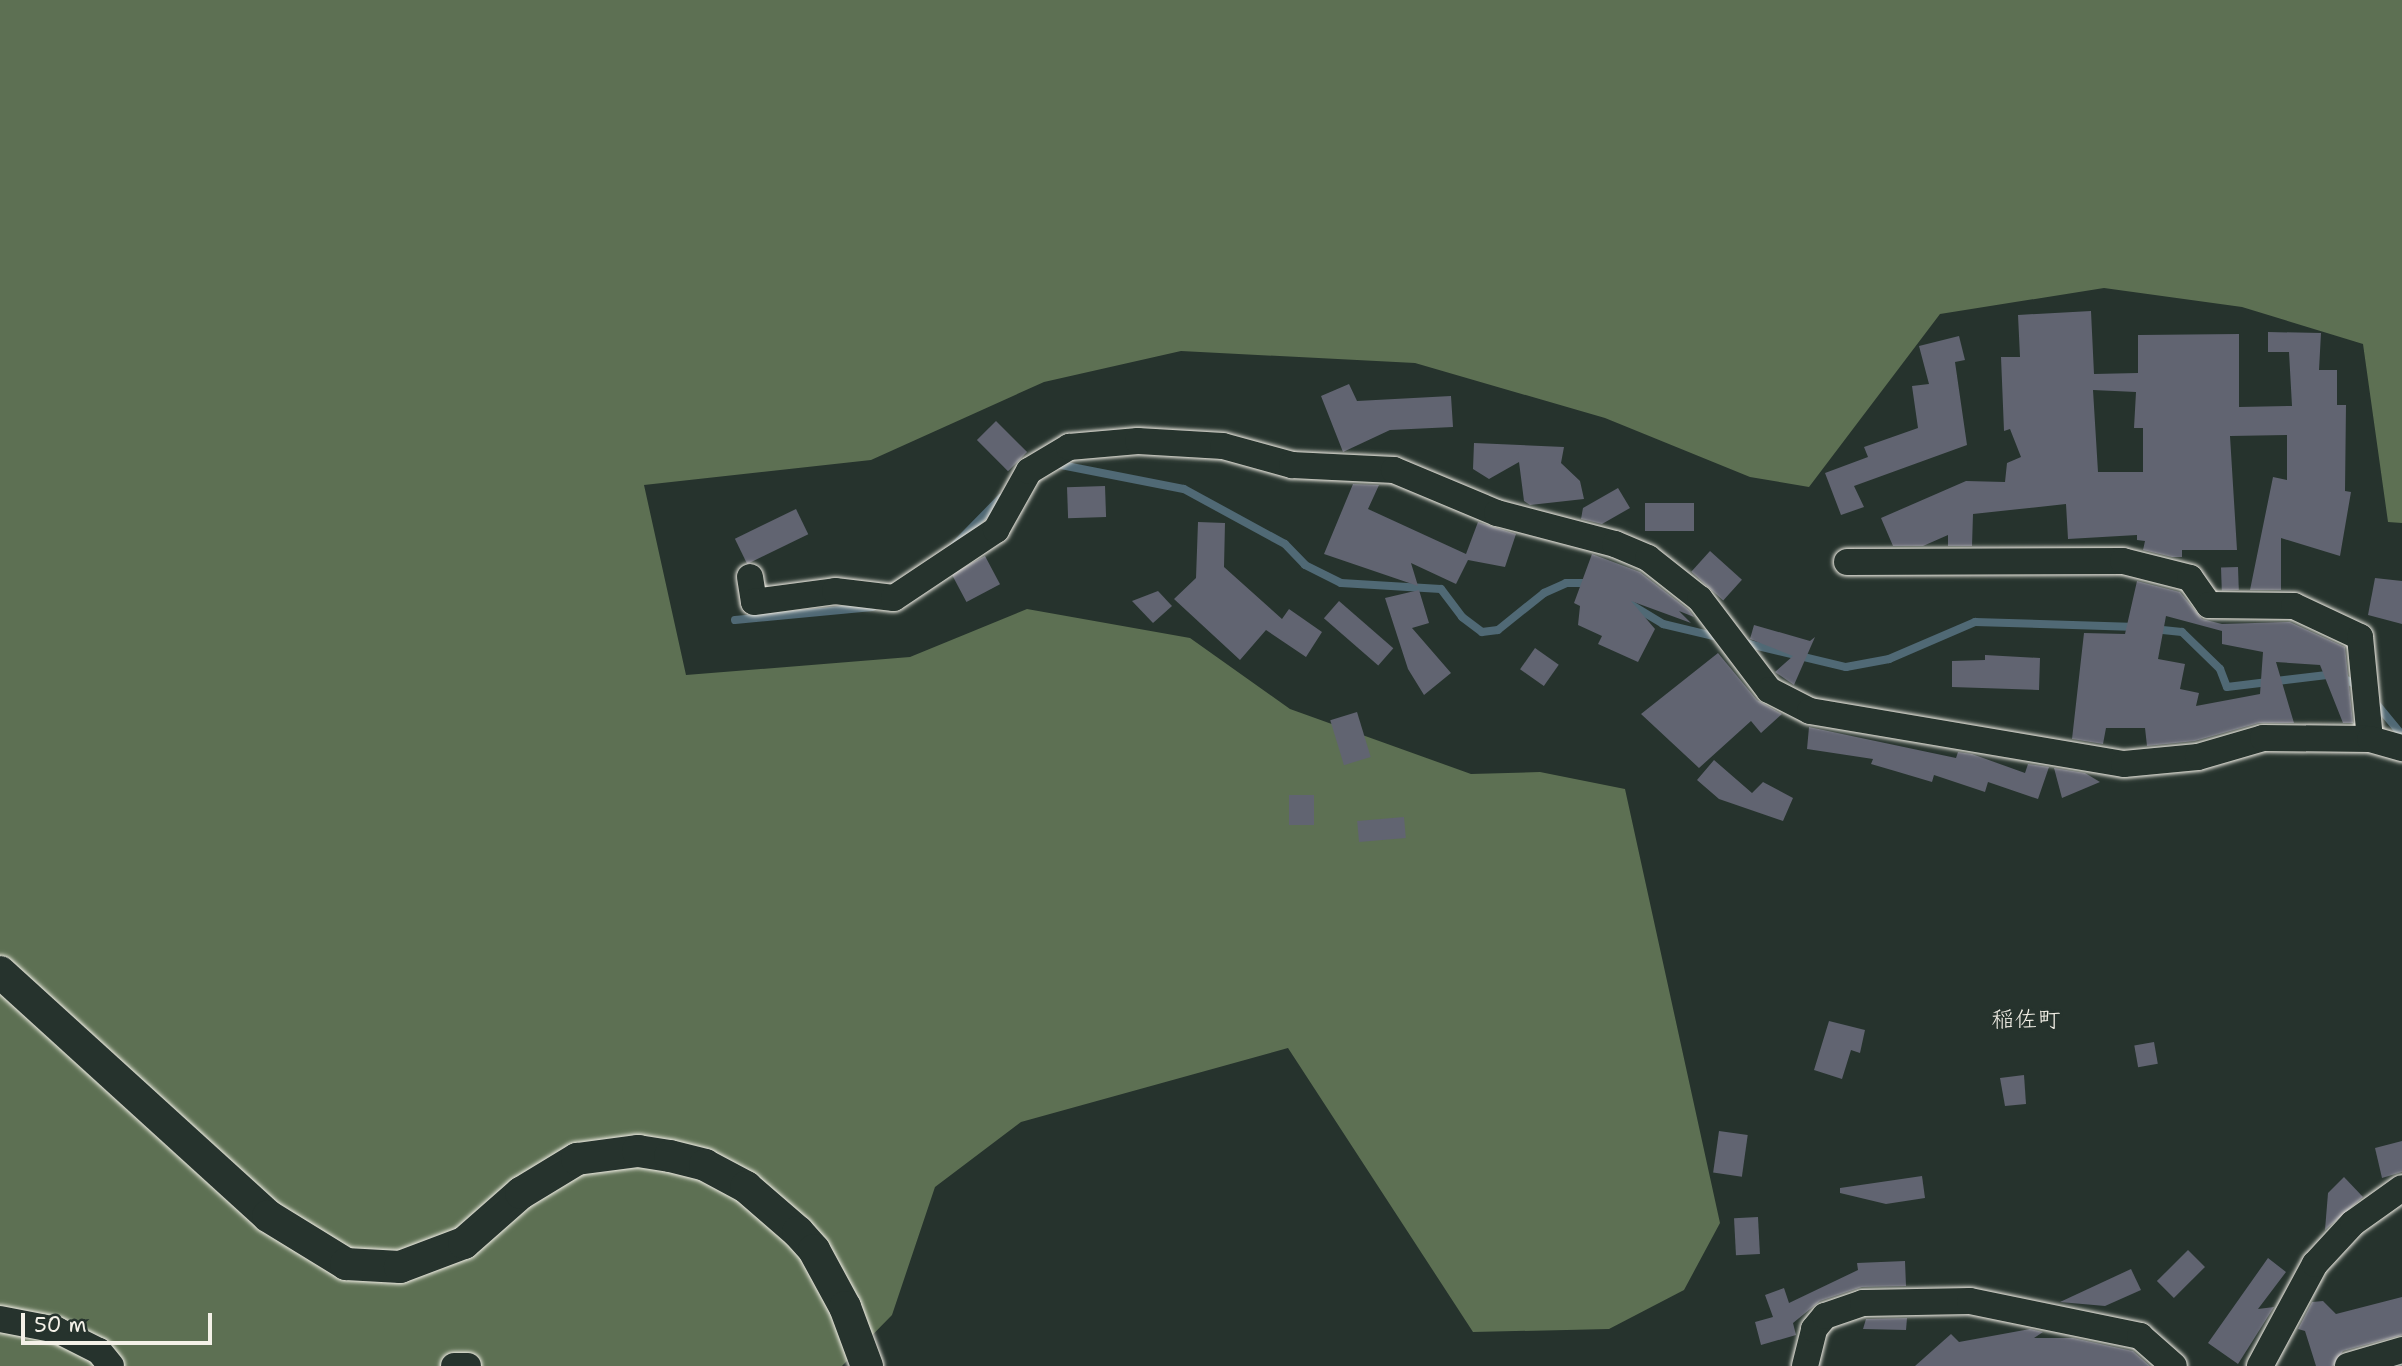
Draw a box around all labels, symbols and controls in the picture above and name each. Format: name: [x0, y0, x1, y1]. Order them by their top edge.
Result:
district label: 稲佐町: [1992, 1005, 2060, 1033]
scale bar: [24, 1300, 215, 1344]
text: 50 m: [34, 1311, 87, 1339]

